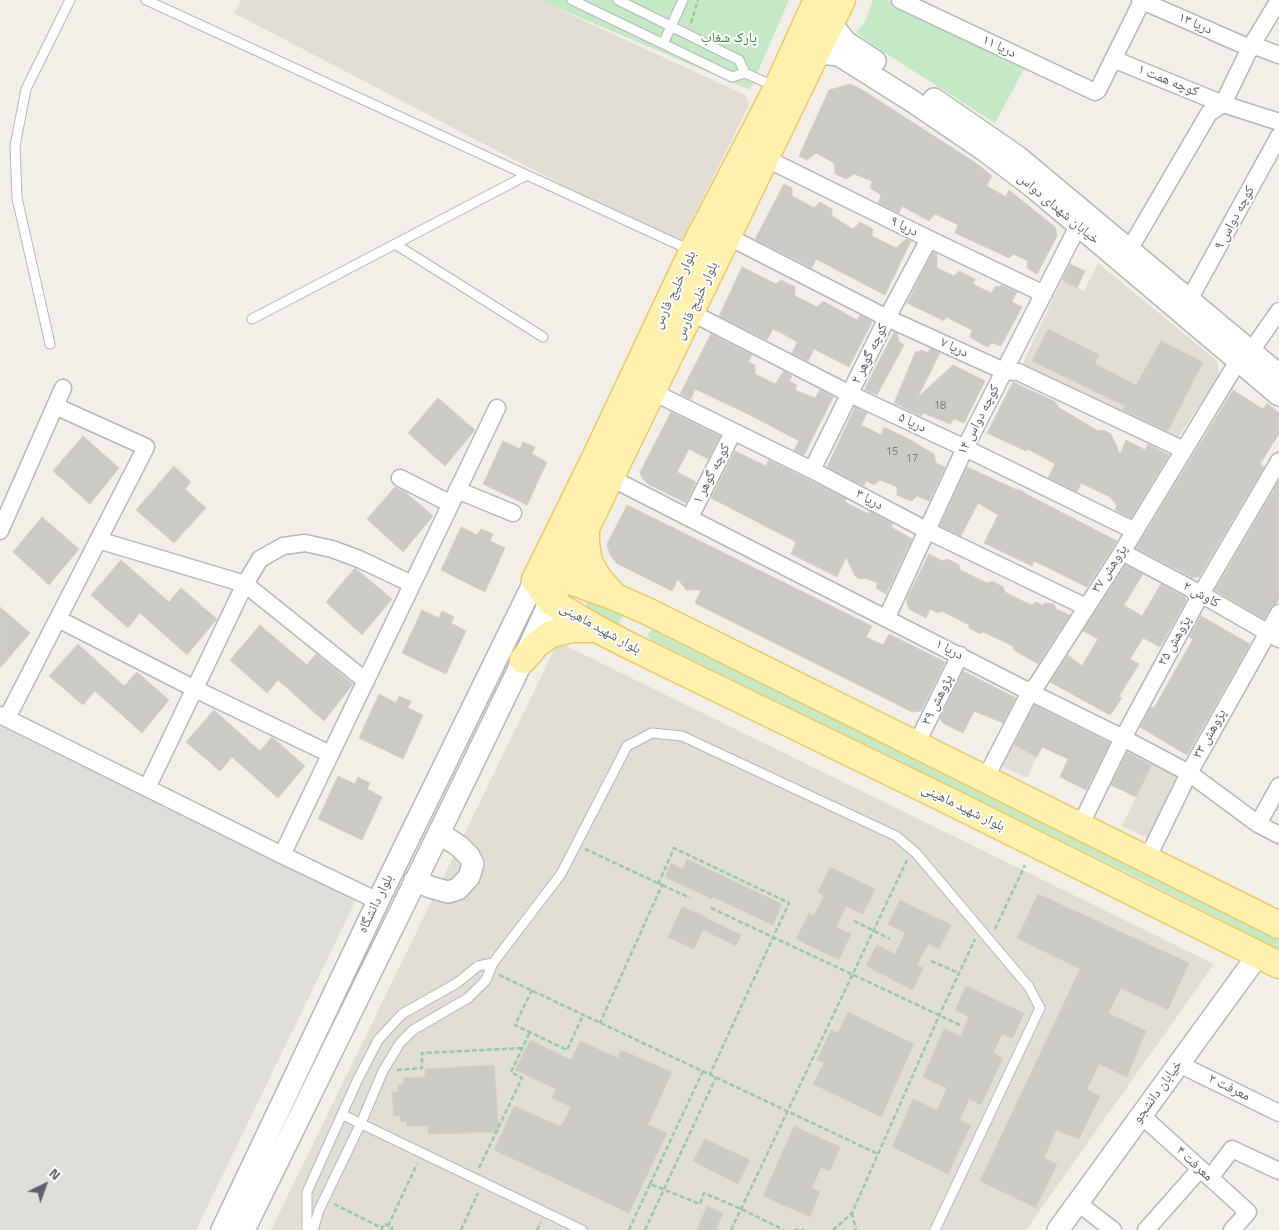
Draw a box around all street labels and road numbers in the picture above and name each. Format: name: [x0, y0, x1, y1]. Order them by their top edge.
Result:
street label: دریا ۱۳: [1176, 9, 1214, 39]
street label: دریا ۱۱: [980, 32, 1018, 62]
street label: کوچه همت ۱: [1135, 61, 1201, 101]
street label: خیابان شهدای دواس: [1013, 170, 1103, 248]
street label: کوچه دواس ۹: [1211, 183, 1259, 253]
street label: دریا ۹: [887, 213, 921, 241]
street label: بلوار خلیج ‌فارس: [650, 248, 700, 332]
street label: بلوار خلیج‌ فارس: [672, 259, 722, 343]
street label: کوچه گوهر ۲: [848, 321, 892, 387]
street label: دریا ۷: [937, 334, 971, 362]
street label: کوچه دواس ۱۴: [954, 382, 1004, 458]
street label: دریا ۵: [895, 409, 929, 437]
street label: کوچه گوهر ۱: [690, 441, 734, 507]
street label: دریا ۳: [852, 486, 886, 514]
street label: پژوهش ۳۷: [1088, 542, 1132, 596]
street label: کاوش ۲: [1180, 578, 1222, 612]
street label: بلوار شهید ماهینی: [556, 600, 644, 658]
street label: پژوهش ۳۵: [1155, 613, 1195, 669]
street label: دریا ۱: [932, 636, 966, 664]
street label: پژوهش ۳۹: [919, 672, 957, 728]
street label: پژوهش ۳۳: [1190, 706, 1230, 762]
street label: بلوار شهید ماهینی: [919, 781, 1007, 835]
street label: بلوار دانشگاه: [355, 872, 397, 936]
street label: خیابان دانشجو: [1129, 1057, 1187, 1127]
street label: معرفت ۲: [1205, 1071, 1253, 1105]
street label: معرفت ۴: [1172, 1143, 1216, 1185]

